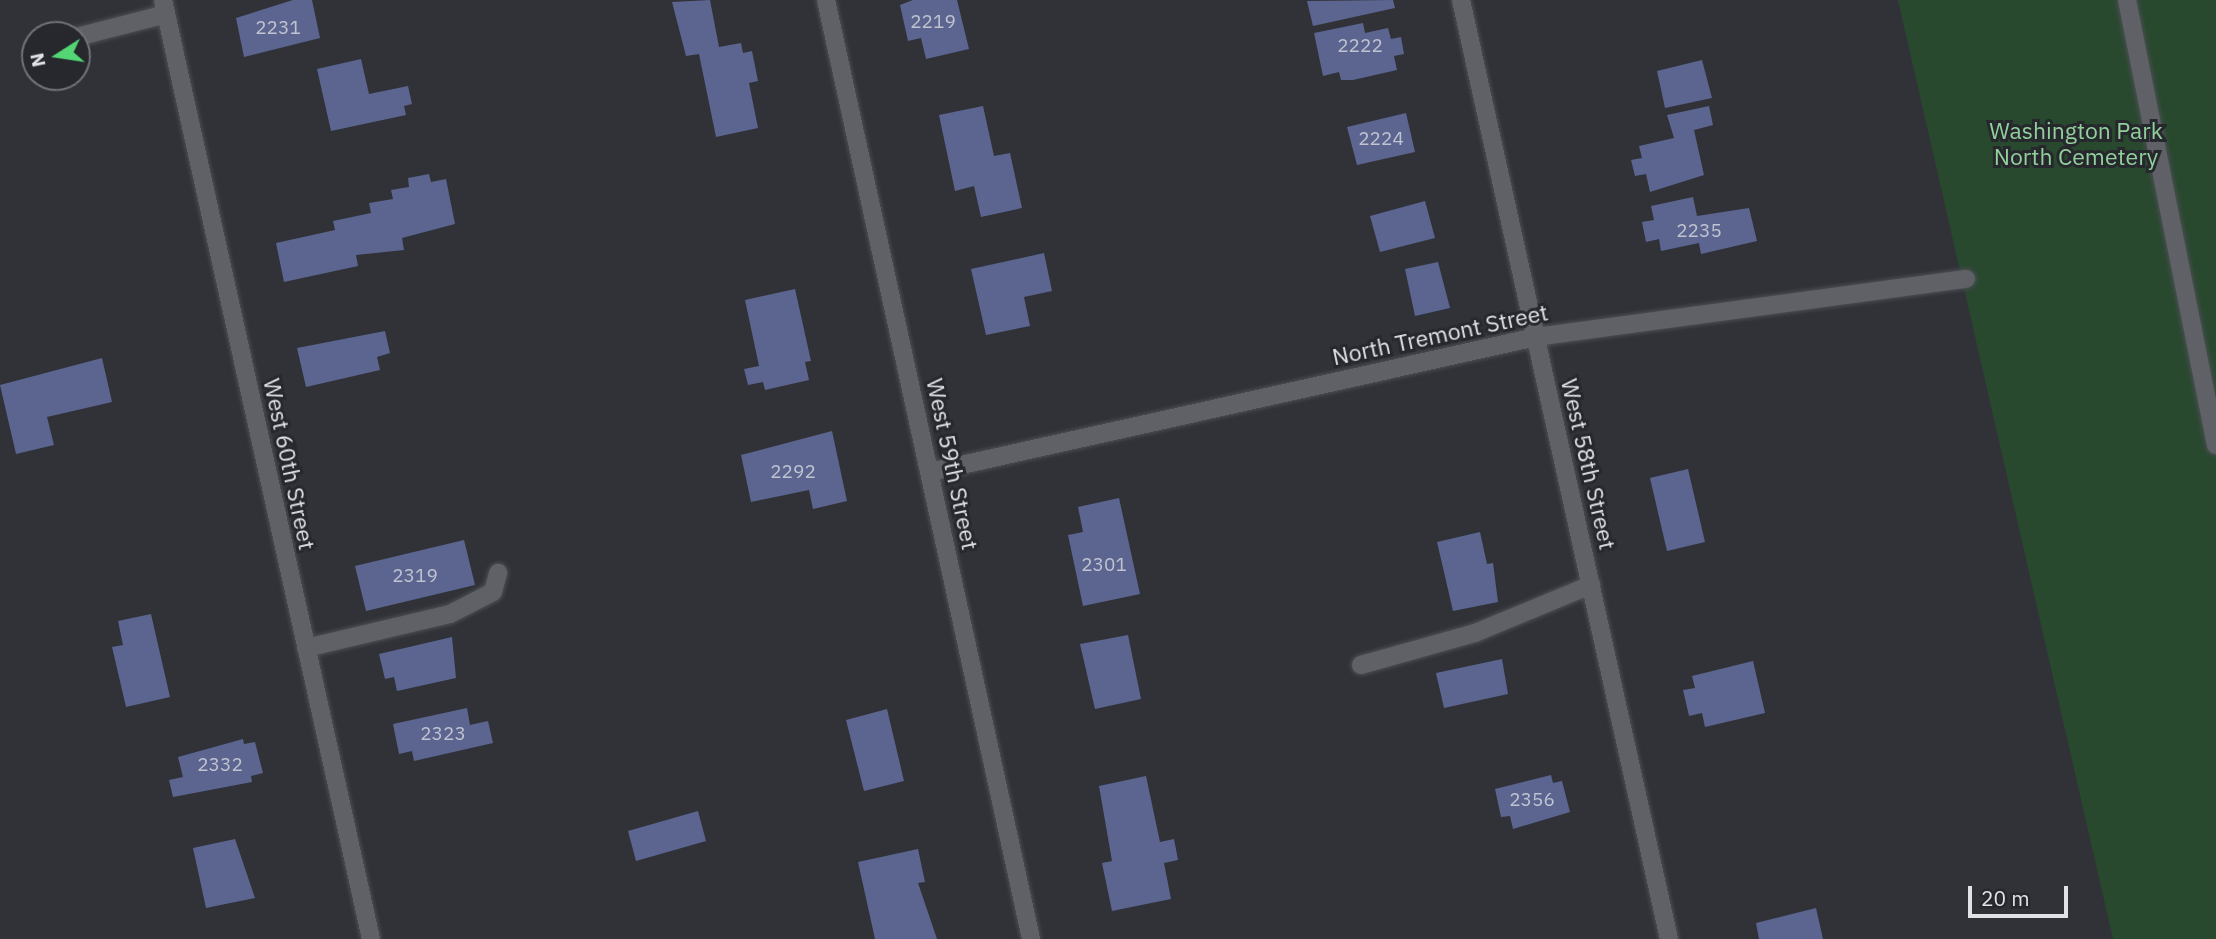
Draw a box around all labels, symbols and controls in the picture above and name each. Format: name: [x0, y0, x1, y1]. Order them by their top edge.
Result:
house number: 2219: [910, 11, 956, 33]
house number: 2231: [255, 17, 301, 39]
north arrow: [21, 21, 91, 91]
house number: 2222: [1337, 35, 1383, 57]
text: N: [24, 51, 51, 69]
park label: Washington Park North Cemetery: [1989, 116, 2163, 170]
house number: 2224: [1358, 128, 1404, 150]
house number: 2235: [1676, 220, 1722, 242]
street label: North Tremont Street: [1330, 298, 1550, 370]
street label: West 60th Street: [258, 376, 322, 552]
street label: West 59th Street: [921, 376, 985, 552]
street label: West 58th Street: [1556, 376, 1622, 552]
house number: 2292: [770, 461, 816, 483]
house number: 2301: [1081, 554, 1127, 576]
house number: 2319: [392, 565, 438, 587]
house number: 2323: [420, 723, 466, 745]
house number: 2332: [197, 754, 243, 776]
house number: 2356: [1509, 789, 1555, 811]
scale bar: [1971, 872, 2071, 916]
text: 20 m: [1981, 884, 2030, 912]

